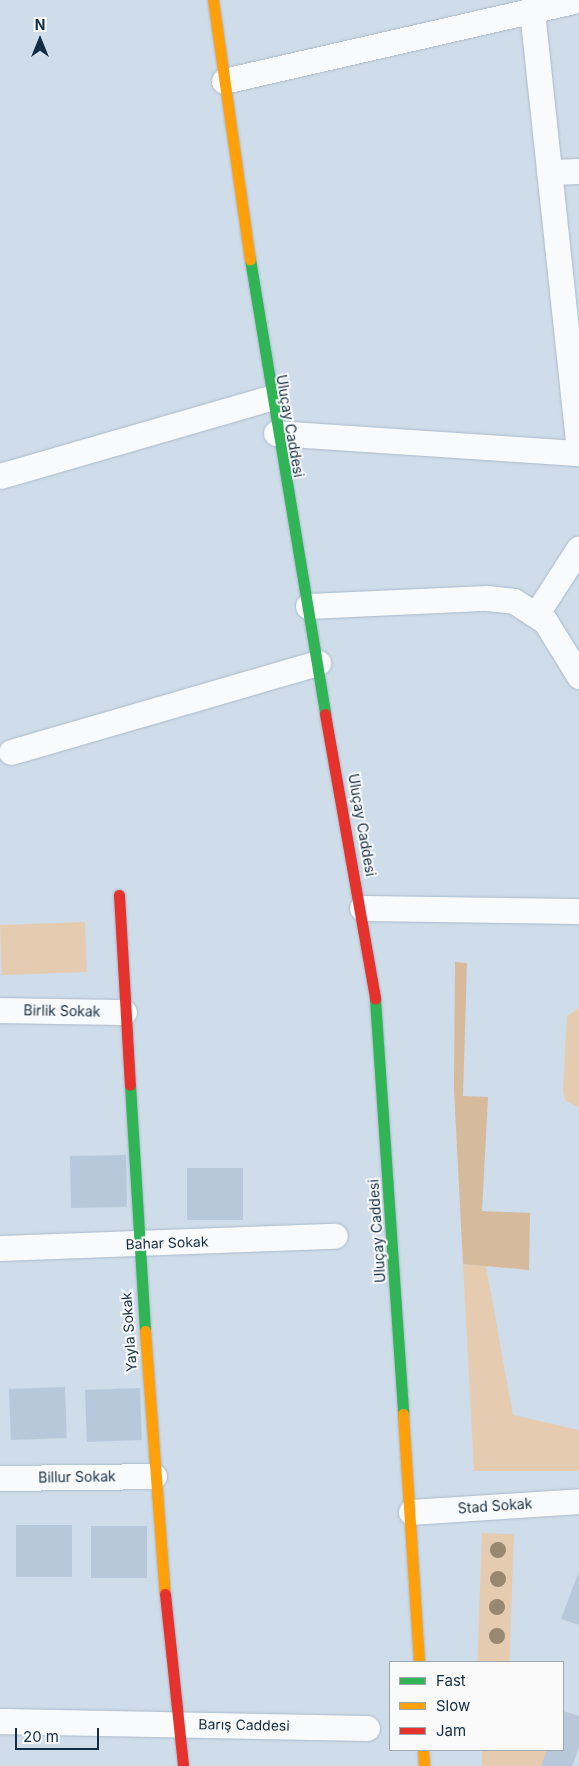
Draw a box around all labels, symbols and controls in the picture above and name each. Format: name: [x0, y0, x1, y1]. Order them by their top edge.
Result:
north arrow: [15, 15, 65, 65]
text: N: [35, 16, 45, 33]
street label: Uluçay Caddesi: [273, 373, 307, 479]
street label: Uluçay Caddesi: [345, 772, 379, 878]
street label: Birlik Sokak: [23, 1002, 101, 1020]
street label: Uluçay Caddesi: [365, 1179, 389, 1283]
street label: Bahar Sokak: [125, 1233, 209, 1253]
street label: Yayla Sokak: [118, 1292, 140, 1372]
street label: Billur Sokak: [38, 1468, 116, 1486]
street label: Stad Sokak: [457, 1495, 533, 1517]
legend: [389, 1661, 564, 1751]
text: Fast: [436, 1671, 466, 1690]
text: Slow: [436, 1696, 470, 1715]
street label: Barış Caddesi: [198, 1716, 290, 1734]
scale bar: [18, 1718, 101, 1750]
text: Jam: [436, 1721, 466, 1740]
text: 20 m: [23, 1727, 59, 1746]

